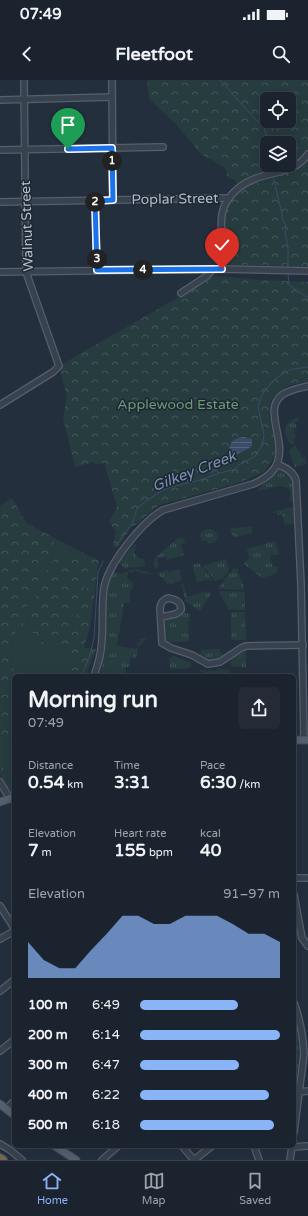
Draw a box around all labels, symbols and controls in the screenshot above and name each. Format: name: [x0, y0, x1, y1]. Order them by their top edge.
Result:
text: 07:49: [20, 5, 62, 23]
icon: back: [16, 43, 38, 65]
text: Fleetfoot: [115, 43, 193, 65]
icon: search: [270, 43, 292, 65]
map controls: [260, 92, 296, 172]
button: locate: [260, 92, 296, 128]
pin: [51, 108, 85, 149]
icon: arrive: [57, 114, 79, 136]
button: layers: [260, 136, 296, 172]
pin: 1: [102, 151, 122, 171]
text: 1: [109, 154, 115, 167]
street label: Walnut Street: [17, 180, 37, 272]
street label: Poplar Street: [131, 190, 219, 208]
pin: 2: [85, 192, 105, 212]
text: 2: [92, 195, 98, 208]
pin: [205, 228, 239, 269]
icon: check: [211, 234, 233, 256]
pin: 3: [87, 249, 107, 269]
text: 3: [94, 252, 100, 265]
pin: 4: [133, 260, 153, 280]
text: 4: [140, 263, 146, 276]
park label: Applewood Estate: [117, 396, 239, 413]
water label: Gilkey Creek: [150, 446, 240, 495]
text: Morning run: [28, 687, 158, 713]
button: share: [238, 687, 280, 729]
text: 07:49: [28, 715, 64, 731]
text: Distance: [28, 759, 73, 772]
text: Time: [114, 759, 140, 772]
text: Pace: [200, 759, 225, 772]
text: 0.54: [28, 772, 64, 793]
text: 3:31: [114, 772, 150, 793]
text: 6:30: [200, 772, 236, 793]
text: km: [64, 778, 83, 791]
text: /km: [236, 778, 260, 791]
text: Elevation: [28, 827, 76, 840]
text: Heart rate: [114, 827, 166, 840]
text: kcal: [200, 827, 221, 840]
text: 7: [28, 840, 39, 861]
text: 155: [114, 840, 146, 861]
text: 40: [200, 840, 221, 861]
text: m: [39, 846, 52, 859]
text: bpm: [146, 846, 173, 859]
text: Elevation: [28, 886, 85, 902]
text: 91–97 m: [223, 886, 280, 902]
text: 100 m: [28, 997, 68, 1013]
text: 6:49: [92, 997, 120, 1013]
text: 200 m: [28, 1027, 68, 1043]
text: 6:14: [92, 1027, 120, 1043]
text: 300 m: [28, 1057, 68, 1073]
text: 6:47: [92, 1057, 120, 1073]
text: 400 m: [28, 1087, 68, 1103]
text: 6:22: [92, 1087, 120, 1103]
text: 500 m: [28, 1117, 68, 1133]
text: 6:18: [92, 1117, 120, 1133]
tab: Home: [37, 1170, 68, 1207]
tab: Map: [142, 1170, 166, 1207]
tab: Saved: [239, 1170, 271, 1207]

